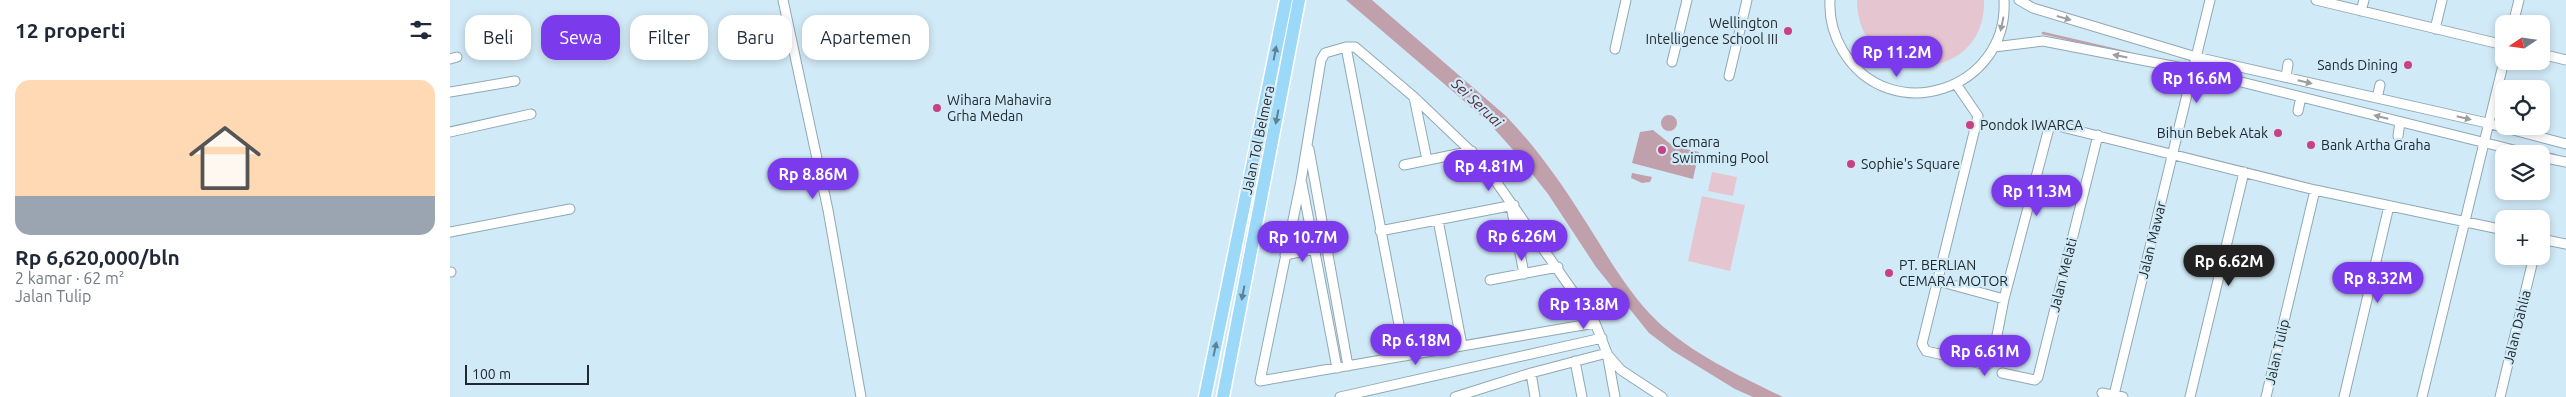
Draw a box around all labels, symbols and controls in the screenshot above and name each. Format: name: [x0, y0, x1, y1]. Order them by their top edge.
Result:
one-way arrow: [2056, 14, 2071, 22]
chip: Beli: [465, 15, 531, 60]
chip: Sewa: [541, 15, 620, 60]
chip: Filter: [630, 15, 708, 60]
chip: Baru: [718, 15, 792, 60]
chip: Apartemen: [802, 15, 929, 60]
place label: Wellington Intelligence School III: [1645, 15, 1778, 47]
north arrow: [2495, 15, 2550, 70]
map controls: [2495, 15, 2550, 265]
icon: filters: [407, 16, 435, 44]
one-way arrow: [1998, 17, 2006, 32]
text: 12 properti: [15, 18, 126, 42]
marker: Wellington Intelligence School III: [1782, 25, 1794, 37]
pin: Rp 11.2M: [1845, 36, 1949, 78]
text: Rp 11.2M: [1862, 43, 1932, 61]
one-way arrow: [1272, 45, 1280, 61]
one-way arrow: [2113, 52, 2128, 60]
place label: Sands Dining: [2317, 57, 2398, 73]
marker: Sands Dining: [2402, 59, 2414, 71]
pin: Rp 16.6M: [2145, 62, 2249, 104]
text: Rp 16.6M: [2162, 69, 2232, 87]
water label: Sei Seruai: [1448, 74, 1507, 131]
one-way arrow: [2298, 78, 2313, 86]
button: locate: [2495, 80, 2550, 135]
street label: Jalan Tol Belmera: [1239, 84, 1277, 196]
place label: Wihara Mahavira Grha Medan: [947, 92, 1052, 124]
marker: Wihara Mahavira Grha Medan: [931, 102, 943, 114]
one-way arrow: [1272, 109, 1280, 125]
icon: home: [180, 113, 270, 203]
one-way arrow: [2373, 113, 2388, 121]
one-way arrow: [2456, 114, 2471, 122]
place label: Pondok IWARCA: [1980, 117, 2083, 133]
marker: Pondok IWARCA: [1964, 119, 1976, 131]
place label: Bihun Bebek Atak: [2157, 125, 2268, 141]
marker: Bihun Bebek Atak: [2272, 127, 2284, 139]
place label: Cemara Swimming Pool: [1672, 134, 1769, 166]
place label: Bank Artha Graha: [2321, 137, 2431, 153]
marker: Bank Artha Graha: [2305, 139, 2317, 151]
marker: Cemara Swimming Pool: [1656, 144, 1668, 156]
button: layers: [2495, 145, 2550, 200]
pin: Rp 4.81M: [1437, 150, 1541, 192]
place label: Sophie's Square: [1861, 156, 1960, 172]
text: Rp 4.81M: [1454, 157, 1524, 175]
pin: Rp 8.86M: [761, 158, 865, 200]
marker: Sophie's Square: [1845, 158, 1857, 170]
text: Rp 8.86M: [778, 165, 848, 183]
pin: Rp 11.3M: [1985, 174, 2089, 217]
text: Rp 11.3M: [2002, 182, 2072, 200]
street label: Jalan Mawar: [2135, 199, 2169, 280]
button: +: [2495, 210, 2550, 265]
pin: Rp 10.7M: [1251, 220, 1355, 263]
pin: Rp 6.26M: [1470, 220, 1574, 262]
text: Rp 6.26M: [1487, 227, 1557, 245]
text: Rp 10.7M: [1268, 228, 1338, 246]
street label: Jalan Melati: [2046, 236, 2080, 314]
pin: Rp 6.62M: [2177, 244, 2281, 287]
text: Rp 6,620,000/bln: [15, 245, 180, 269]
text: Rp 6.62M: [2194, 252, 2264, 270]
place label: PT. BERLIAN CEMARA MOTOR: [1899, 257, 2008, 289]
pin: Rp 8.32M: [2326, 262, 2430, 304]
marker: PT. BERLIAN CEMARA MOTOR: [1883, 267, 1895, 279]
text: 2 kamar · 62 m²: [15, 269, 125, 287]
text: Rp 8.32M: [2343, 269, 2413, 287]
one-way arrow: [1239, 286, 1247, 301]
text: Jalan Tulip: [15, 287, 91, 305]
pin: Rp 13.8M: [1532, 288, 1636, 330]
street label: Jalan Dahlia: [2500, 288, 2534, 366]
text: Rp 13.8M: [1549, 295, 1619, 313]
street label: Jalan Tulip: [2262, 318, 2292, 386]
pin: Rp 6.18M: [1364, 324, 1468, 366]
text: Rp 6.18M: [1381, 331, 1451, 349]
pin: Rp 6.61M: [1933, 334, 2037, 377]
one-way arrow: [1211, 341, 1219, 357]
text: Rp 6.61M: [1950, 342, 2020, 360]
scale bar: [465, 362, 589, 385]
text: 100 m: [472, 366, 511, 382]

